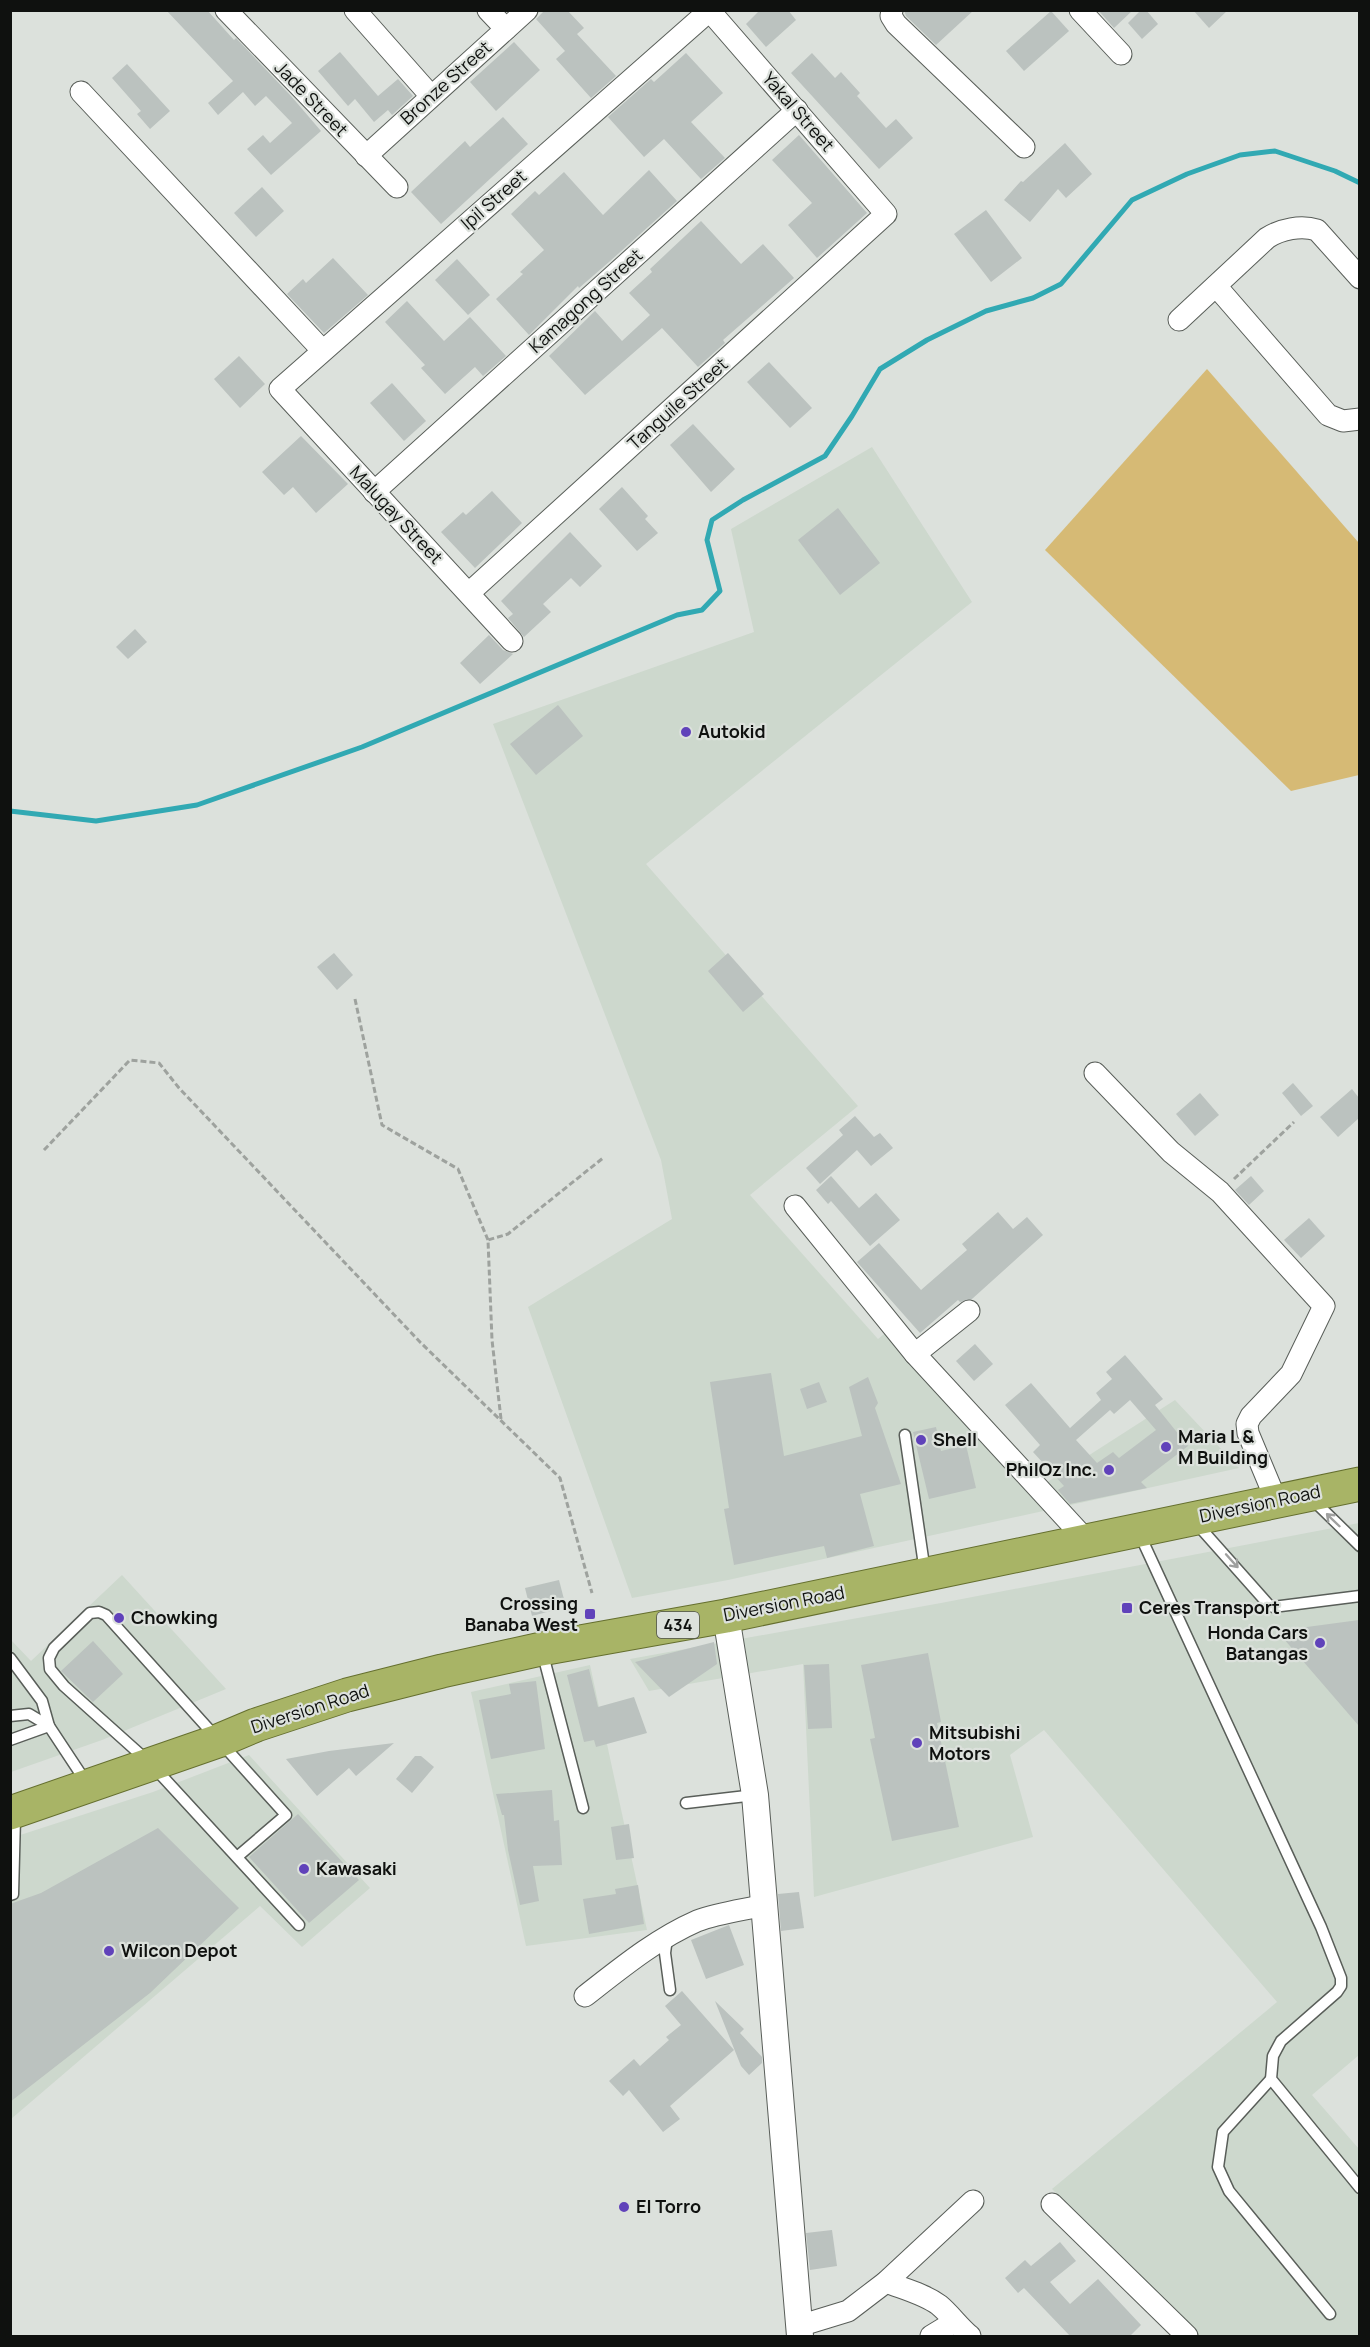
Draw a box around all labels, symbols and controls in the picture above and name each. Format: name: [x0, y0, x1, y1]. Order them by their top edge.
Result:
street label: Bronze Street: [395, 35, 496, 129]
street label: Jade Street: [270, 55, 354, 141]
street label: Yakal Street: [757, 66, 840, 156]
street label: Ipil Street: [455, 164, 531, 234]
street label: Kamagong Street: [523, 243, 647, 358]
street label: Tanguile Street: [622, 352, 733, 455]
street label: Malugay Street: [345, 460, 449, 569]
place label: Autokid: [698, 719, 766, 743]
marker: Autokid: [679, 725, 693, 739]
place label: Maria L & M Building: [1178, 1424, 1268, 1469]
place label: Shell: [933, 1427, 977, 1451]
marker: Shell: [914, 1433, 928, 1447]
marker: Maria L & M Building: [1159, 1440, 1173, 1454]
place label: PhilOz Inc.: [1006, 1457, 1097, 1481]
marker: PhilOz Inc.: [1102, 1463, 1116, 1477]
street label: Diversion Road: [1197, 1478, 1322, 1528]
one-way arrow: [1326, 1513, 1341, 1527]
one-way arrow: [1225, 1553, 1239, 1568]
street label: Diversion Road: [721, 1580, 846, 1627]
place label: Crossing Banaba West: [465, 1591, 578, 1636]
place label: Ceres Transport: [1139, 1595, 1280, 1619]
marker: Ceres Transport: [1120, 1601, 1134, 1615]
place label: Chowking: [131, 1605, 218, 1629]
marker: Crossing Banaba West: [583, 1607, 597, 1621]
marker: Chowking: [112, 1611, 126, 1625]
road number: 434: [657, 1612, 699, 1638]
place label: Honda Cars Batangas: [1207, 1620, 1308, 1665]
marker: Honda Cars Batangas: [1313, 1636, 1327, 1650]
street label: Diversion Road: [248, 1678, 372, 1738]
place label: Mitsubishi Motors: [929, 1720, 1020, 1765]
marker: Mitsubishi Motors: [910, 1736, 924, 1750]
place label: Kawasaki: [316, 1856, 397, 1880]
marker: Kawasaki: [297, 1862, 311, 1876]
place label: Wilcon Depot: [121, 1938, 238, 1962]
marker: Wilcon Depot: [102, 1944, 116, 1958]
place label: El Torro: [636, 2194, 701, 2218]
marker: El Torro: [617, 2200, 631, 2214]

